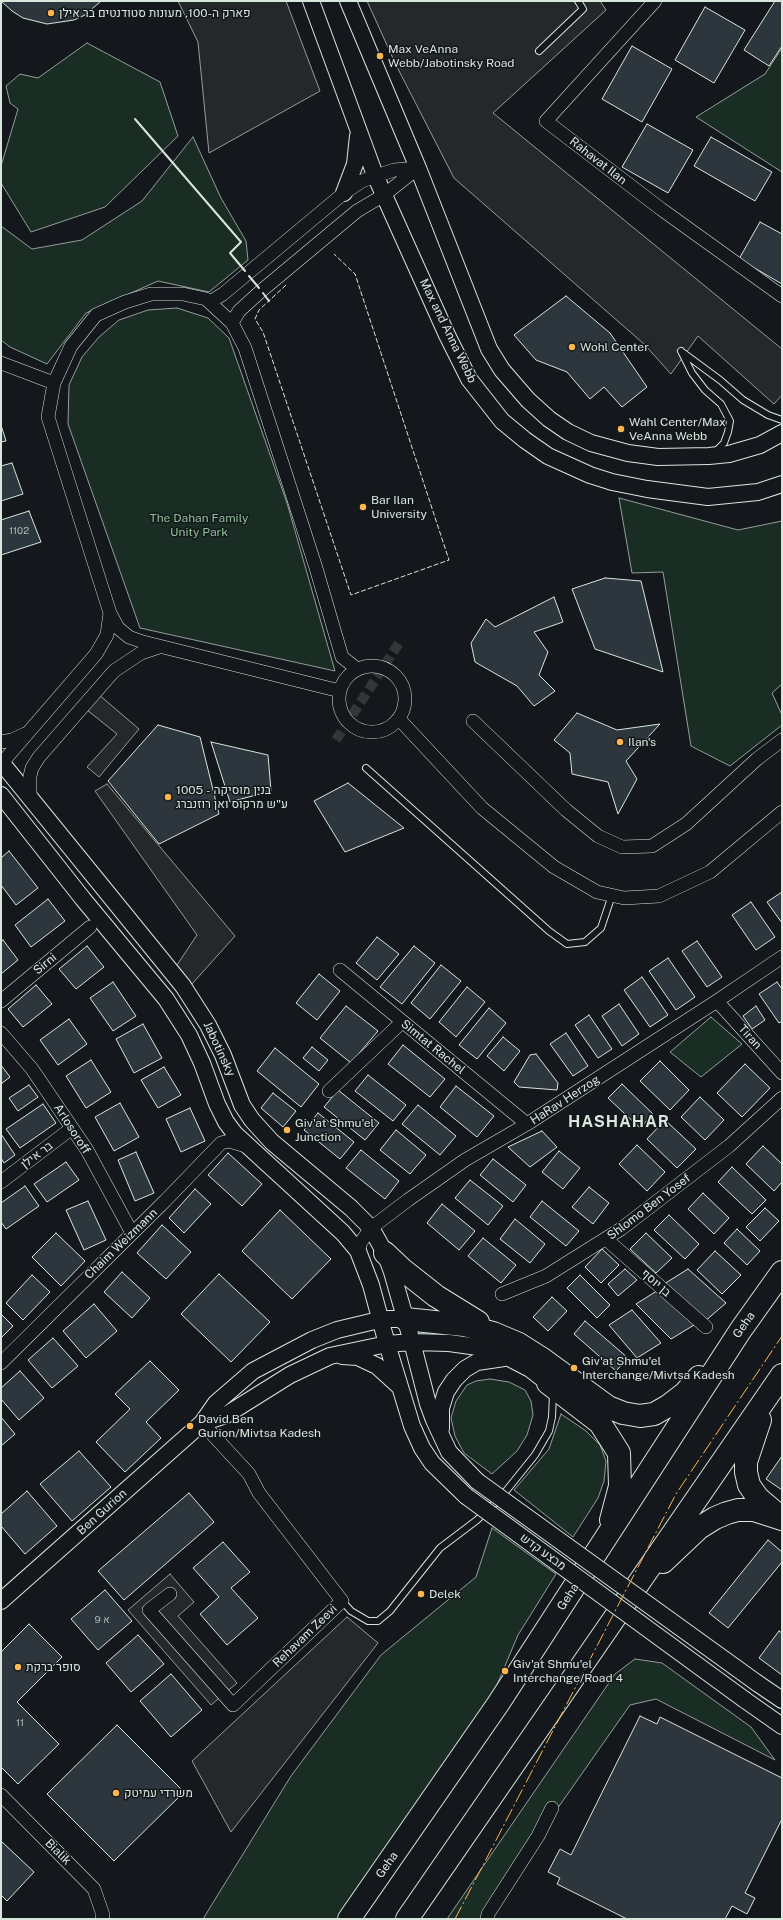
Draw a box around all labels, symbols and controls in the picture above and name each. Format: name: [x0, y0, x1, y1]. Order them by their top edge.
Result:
place label: פארק ה-100, מעונות סטודנטים בר אילן: [59, 6, 251, 20]
marker: פארק ה-100, מעונות סטודנטים בר אילן: [46, 8, 56, 18]
place label: Max VeAnna Webb/Jabotinsky Road: [388, 42, 514, 70]
marker: Max VeAnna Webb/Jabotinsky Road: [375, 51, 385, 61]
street label: Rahavat Ilan: [567, 134, 629, 188]
street label: Max and Anna Webb: [416, 276, 480, 386]
place label: Wohl Center: [580, 340, 649, 354]
marker: Wohl Center: [567, 342, 577, 352]
place label: Wahl Center/Max VeAnna Webb: [629, 415, 726, 443]
marker: Wahl Center/Max VeAnna Webb: [616, 424, 626, 434]
place label: Bar Ilan University: [371, 493, 427, 521]
marker: Bar Ilan University: [358, 502, 368, 512]
park label: The Dahan Family Unity Park: [150, 511, 248, 539]
house number: 1102: [9, 525, 29, 537]
place label: Ilan's: [628, 735, 656, 749]
marker: Ilan's: [615, 737, 625, 747]
place label: 1005 - בנין מוסיקה ע"ש מרקוס ואן רוזנברג: [176, 783, 288, 811]
marker: 1005 - בנין מוסיקה ע"ש מרקוס ואן רוזנברג: [163, 792, 173, 802]
street label: Sirni: [31, 950, 59, 978]
street label: Simtat Rachel: [398, 1017, 468, 1077]
street label: Jabotinsky: [200, 1019, 238, 1079]
street label: Tiran: [735, 1022, 765, 1052]
street label: HaRav Herzog: [528, 1072, 602, 1128]
street label: Arlosoroff: [51, 1101, 93, 1157]
district label: HASHAHAR: [568, 1112, 670, 1132]
place label: Giv'at Shmu'el Junction: [295, 1116, 374, 1144]
marker: Giv'at Shmu'el Junction: [282, 1125, 292, 1135]
street label: בר אילן: [18, 1138, 56, 1172]
street label: Shlomo Ben Yosef: [605, 1171, 693, 1243]
street label: Chaim Weizmann: [82, 1206, 160, 1282]
street label: בן יוסף: [638, 1266, 674, 1300]
street label: Geha: [730, 1309, 758, 1341]
place label: Giv'at Shmu'el Interchange/Mivtsa Kadesh: [582, 1354, 735, 1382]
marker: Giv'at Shmu'el Interchange/Mivtsa Kadesh: [569, 1363, 579, 1373]
place label: David Ben Gurion/Mivtsa Kadesh: [198, 1412, 321, 1440]
marker: David Ben Gurion/Mivtsa Kadesh: [185, 1421, 195, 1431]
street label: Ben Gurion: [74, 1486, 130, 1538]
street label: מבצע קדש: [517, 1530, 569, 1574]
street label: Geha: [554, 1581, 582, 1613]
place label: Delek: [429, 1587, 461, 1601]
marker: Delek: [416, 1589, 426, 1599]
street label: Rehavam Zeevi: [270, 1602, 340, 1670]
house number: 9 א: [94, 1614, 110, 1626]
place label: Giv'at Shmu'el Interchange/Road 4: [513, 1657, 623, 1685]
place label: סופר ברקת: [26, 1660, 81, 1674]
marker: סופר ברקת: [13, 1662, 23, 1672]
marker: Giv'at Shmu'el Interchange/Road 4: [500, 1666, 510, 1676]
house number: 11: [16, 1717, 24, 1729]
place label: משרדי עמיטק: [124, 1786, 193, 1800]
marker: משרדי עמיטק: [111, 1788, 121, 1798]
street label: Bialik: [42, 1836, 74, 1868]
street label: Geha: [373, 1849, 401, 1881]

